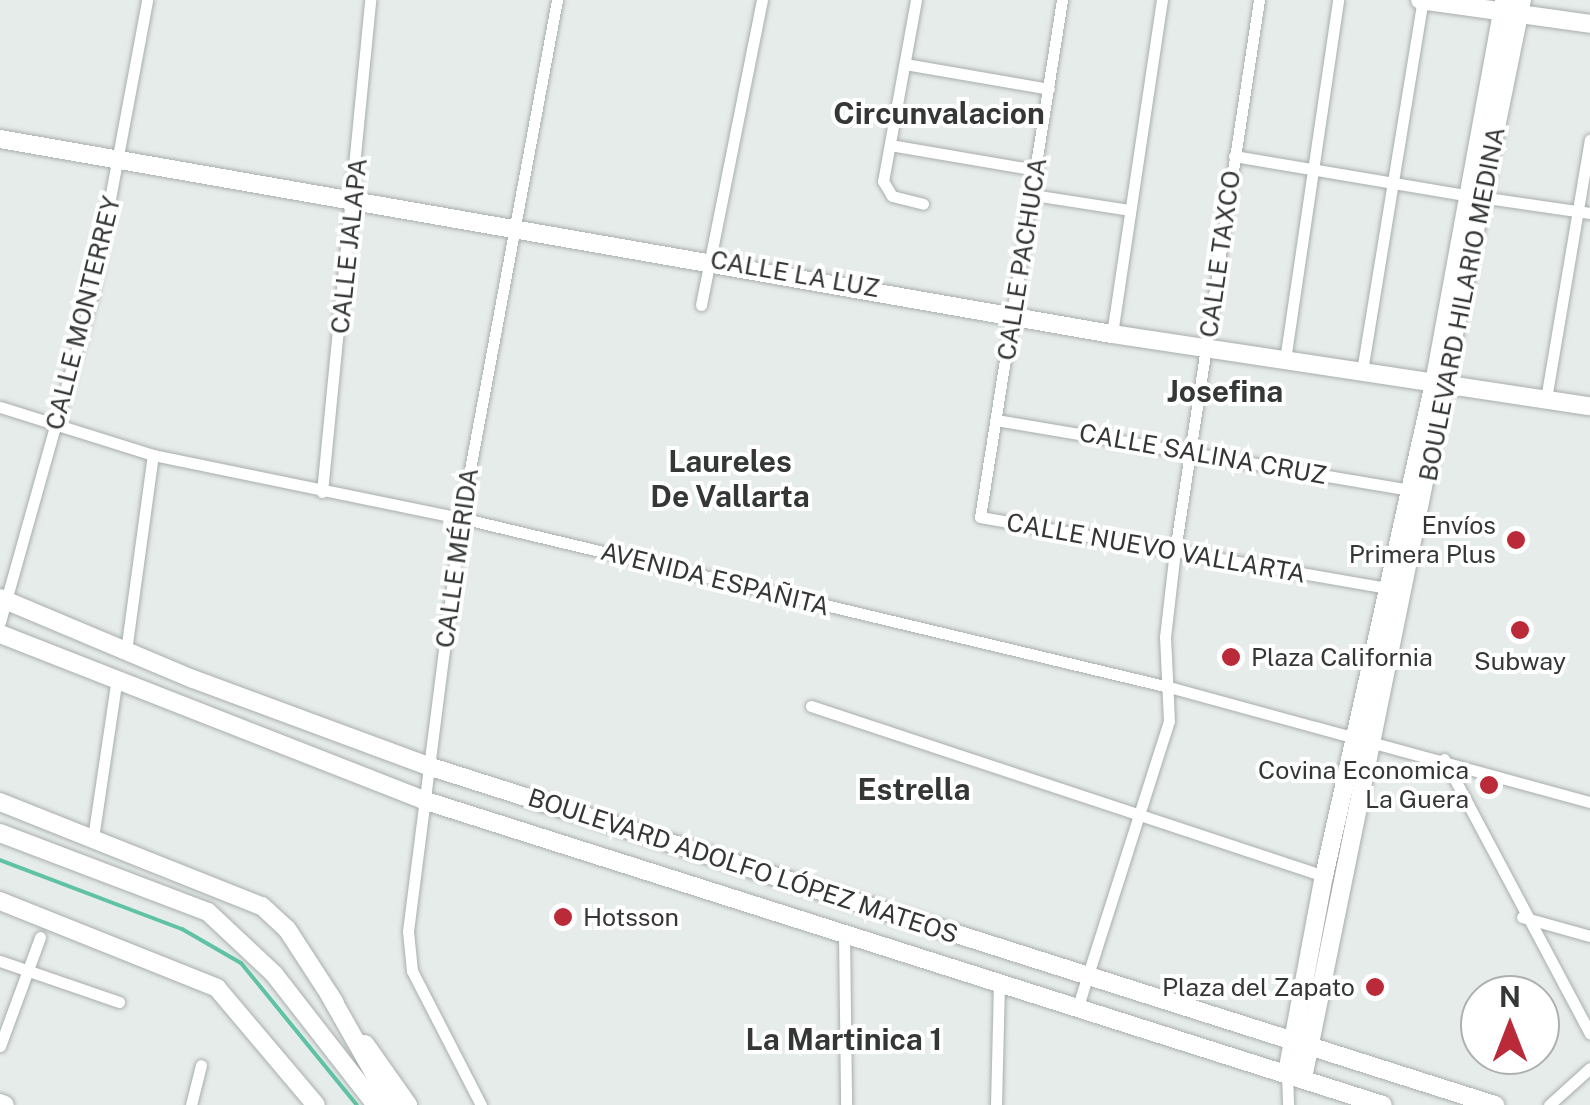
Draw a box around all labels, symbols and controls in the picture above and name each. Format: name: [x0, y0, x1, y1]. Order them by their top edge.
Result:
district label: Circunvalacion: [833, 95, 1045, 131]
street label: BOULEVARD HILARIO MEDINA: [1413, 124, 1511, 484]
street label: CALLE PACHUCA: [991, 156, 1053, 362]
street label: CALLE JALAPA: [325, 157, 373, 335]
street label: CALLE TAXCO: [1193, 169, 1247, 339]
street label: CALLE MONTERREY: [39, 193, 127, 433]
street label: CALLE LA LUZ: [708, 244, 882, 304]
district label: Josefina: [1167, 373, 1283, 409]
street label: CALLE SALINA CRUZ: [1077, 417, 1329, 491]
district label: Laureles De Vallarta: [650, 443, 810, 514]
street label: CALLE MÉRIDA: [430, 466, 484, 650]
street label: CALLE NUEVO VALLARTA: [1004, 507, 1308, 589]
place label: Envíos Primera Plus: [1349, 511, 1496, 570]
marker: Envíos Primera Plus: [1505, 529, 1527, 551]
street label: AVENIDA ESPAÑITA: [598, 536, 832, 622]
marker: Subway: [1509, 619, 1531, 641]
place label: Plaza California: [1251, 642, 1433, 672]
marker: Plaza California: [1220, 646, 1242, 668]
place label: Subway: [1474, 646, 1566, 676]
place label: Covina Economica La Guera: [1258, 756, 1469, 815]
district label: Estrella: [858, 771, 970, 807]
marker: Covina Economica La Guera: [1478, 774, 1500, 796]
street label: BOULEVARD ADOLFO LÓPEZ MATEOS: [524, 782, 962, 950]
place label: Hotsson: [583, 902, 679, 932]
marker: Hotsson: [552, 906, 574, 928]
place label: Plaza del Zapato: [1162, 972, 1355, 1002]
north arrow: [1460, 975, 1560, 1075]
marker: Plaza del Zapato: [1364, 976, 1386, 998]
text: N: [1499, 980, 1521, 1013]
district label: La Martinica 1: [746, 1021, 942, 1057]

